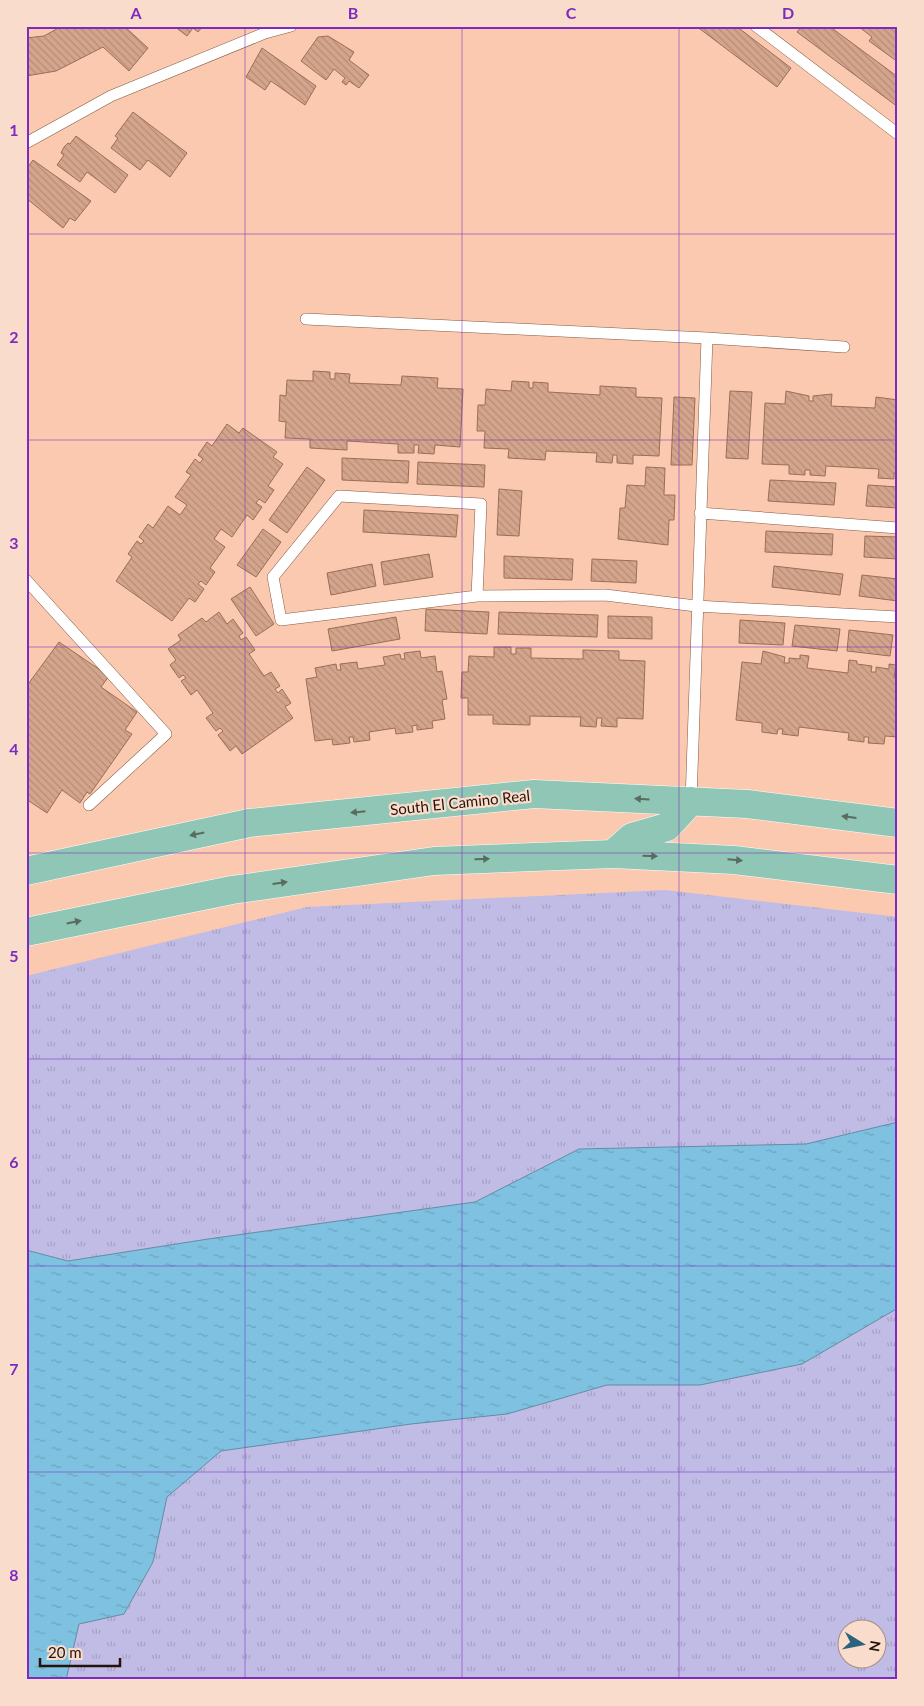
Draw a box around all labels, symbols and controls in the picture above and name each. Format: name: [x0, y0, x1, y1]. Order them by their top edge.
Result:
text: A: [129, 3, 142, 22]
text: B: [348, 3, 358, 22]
text: C: [566, 3, 577, 22]
text: D: [782, 3, 794, 22]
text: 1: [9, 120, 19, 139]
text: 2: [9, 327, 19, 346]
text: 3: [9, 533, 19, 552]
text: 4: [9, 739, 19, 758]
street label: South El Camino Real: [389, 786, 531, 818]
one-way arrow: [634, 795, 650, 803]
one-way arrow: [350, 808, 366, 816]
one-way arrow: [841, 813, 857, 821]
one-way arrow: [189, 831, 205, 839]
one-way arrow: [642, 852, 658, 860]
one-way arrow: [475, 855, 491, 863]
one-way arrow: [728, 856, 744, 864]
one-way arrow: [273, 879, 289, 887]
one-way arrow: [66, 918, 82, 926]
text: 5: [9, 946, 19, 965]
text: 6: [9, 1152, 19, 1171]
text: 7: [9, 1359, 19, 1378]
text: 8: [9, 1565, 19, 1584]
north arrow: [836, 1618, 886, 1668]
scale bar: [40, 1636, 120, 1668]
text: N: [866, 1640, 885, 1653]
text: 20 m: [48, 1643, 82, 1661]

